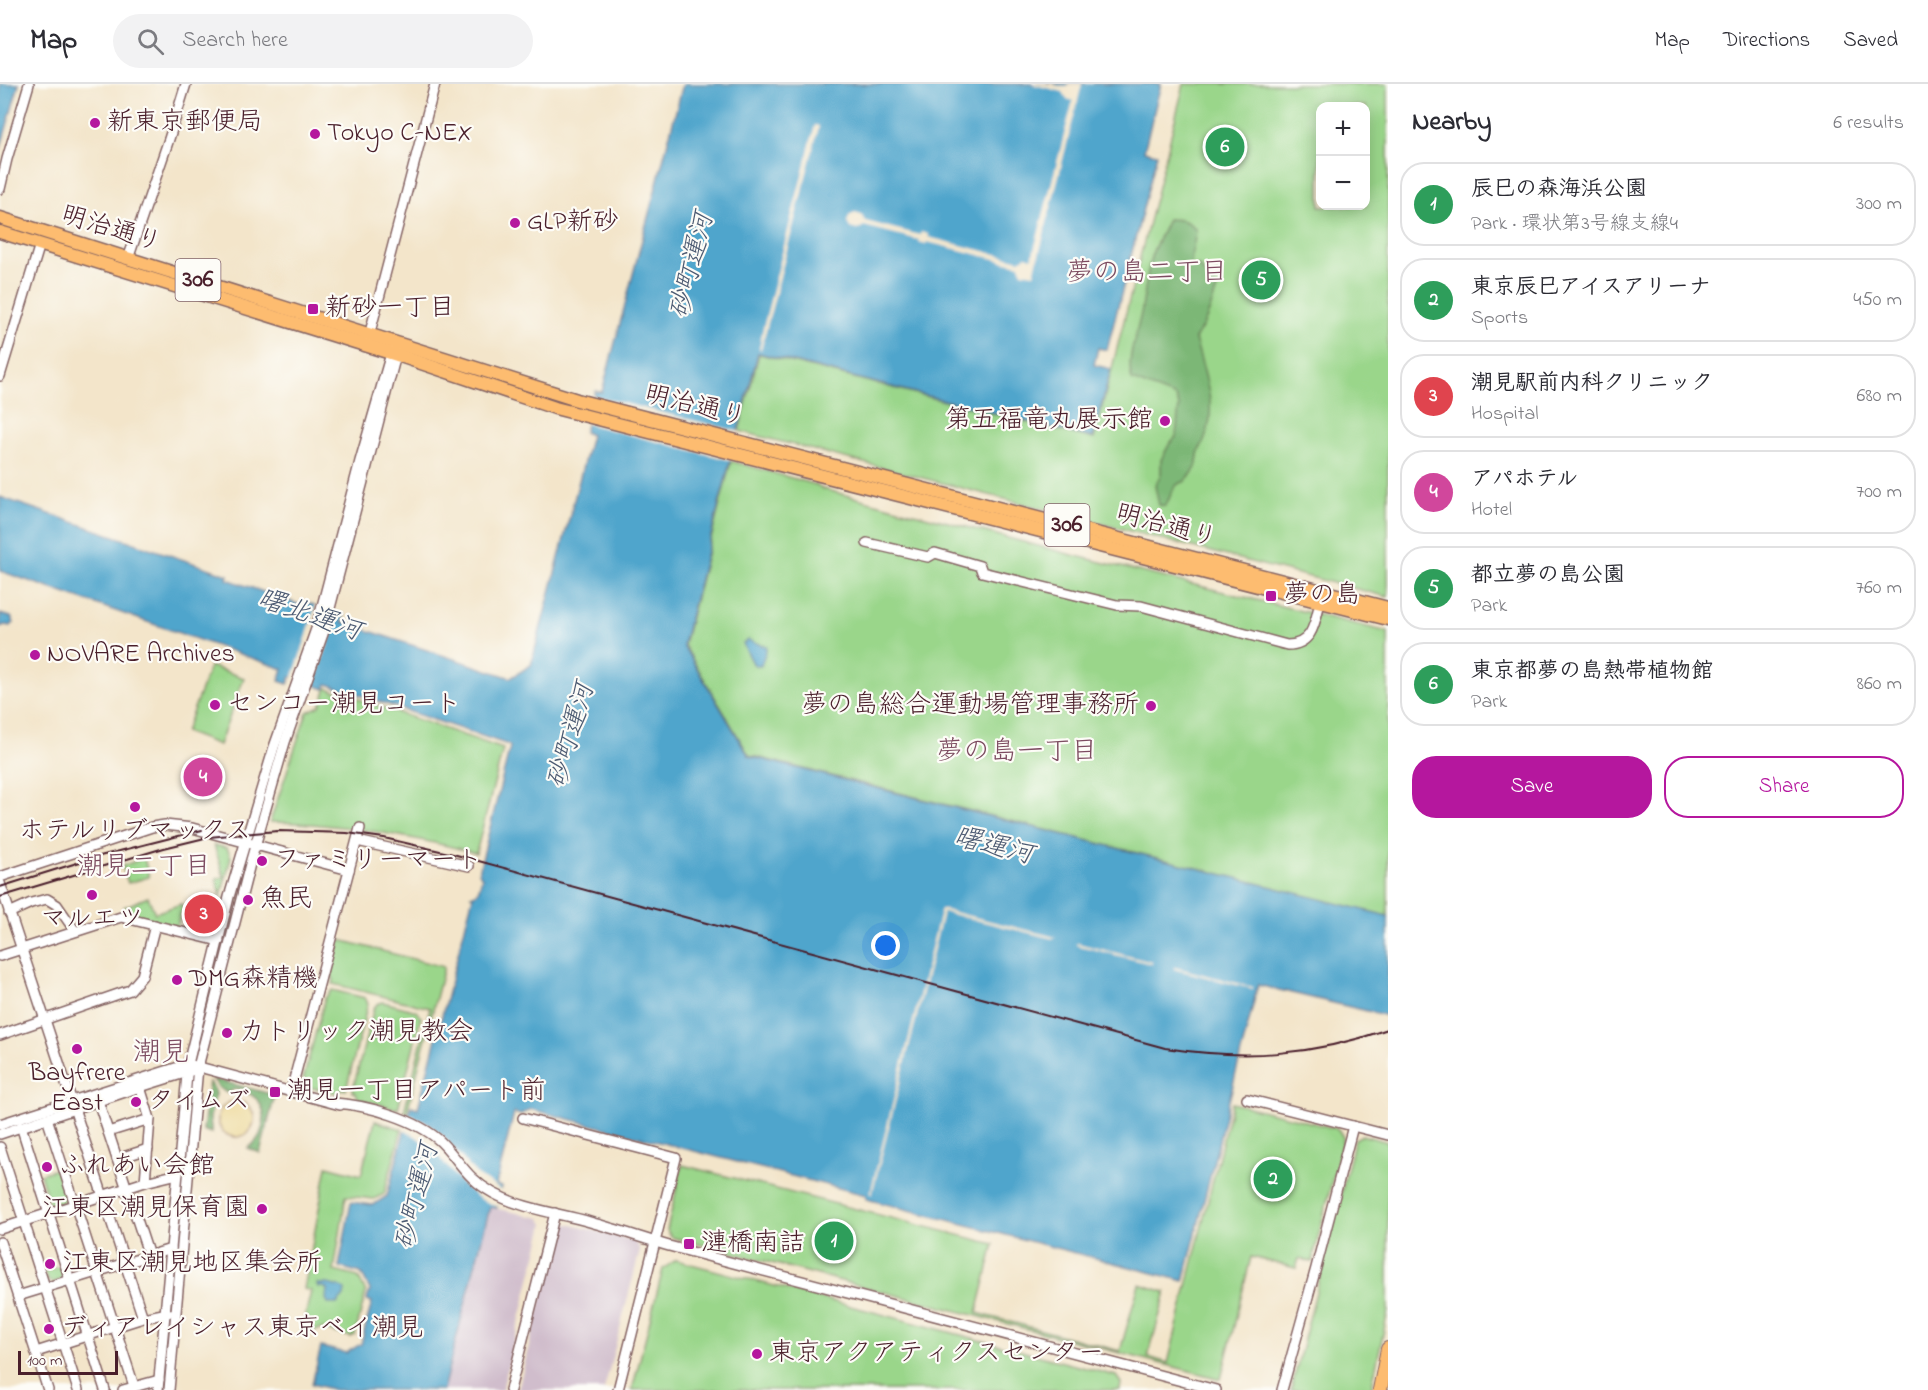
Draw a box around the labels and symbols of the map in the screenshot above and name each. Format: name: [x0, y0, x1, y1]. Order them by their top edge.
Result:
place label: 新東京郵便局: [107, 104, 263, 142]
place label: Tokyo C-NEX: [327, 115, 473, 153]
marker: 新東京郵便局: [88, 116, 102, 130]
pin: 6: [1206, 124, 1244, 170]
marker: Tokyo C-NEX: [308, 127, 322, 141]
street label: 明治通り: [56, 197, 166, 263]
place label: GLP新砂: [527, 204, 618, 242]
water label: 砂町運河: [661, 205, 726, 323]
marker: GLP新砂: [508, 216, 522, 230]
district label: 夢の島二丁目: [1066, 254, 1228, 293]
pin: 5: [1242, 258, 1280, 302]
road number: 306: [176, 259, 220, 301]
place label: 新砂一丁目: [325, 290, 455, 328]
marker: 新砂一丁目: [306, 302, 320, 316]
street label: 明治通り: [640, 376, 750, 438]
place label: 第五福竜丸展示館: [945, 402, 1153, 440]
marker: 第五福竜丸展示館: [1158, 414, 1172, 428]
street label: 明治通り: [1111, 495, 1221, 559]
road number: 306: [1044, 504, 1090, 546]
place label: 夢の島: [1283, 577, 1361, 615]
water label: 曙北運河: [252, 580, 370, 653]
marker: 夢の島: [1264, 589, 1278, 603]
place label: NOVARE Archives: [47, 636, 235, 674]
marker: NOVARE Archives: [28, 648, 42, 662]
water label: 砂町運河: [538, 675, 607, 793]
place label: センコー潮見コート: [227, 686, 461, 724]
place label: 夢の島総合運動場管理事務所: [801, 687, 1139, 725]
marker: センコー潮見コート: [208, 698, 222, 712]
marker: 夢の島総合運動場管理事務所: [1144, 699, 1158, 713]
district label: 夢の島一丁目: [936, 733, 1098, 772]
pin: 4: [184, 754, 222, 800]
marker: ホテルリブマックス: [128, 800, 142, 814]
place label: ホテルリブマックス: [19, 813, 251, 851]
water label: 曙運河: [949, 818, 1041, 877]
place label: ファミリーマート: [274, 842, 483, 880]
district label: 潮見二丁目: [77, 848, 212, 887]
marker: ファミリーマート: [255, 854, 269, 868]
place label: 魚民: [260, 881, 312, 919]
marker: マルエツ: [85, 888, 99, 902]
pin: 3: [184, 892, 224, 936]
marker: 魚民: [241, 893, 255, 907]
place label: マルエツ: [40, 901, 144, 939]
your location: [871, 931, 900, 960]
place label: DMG森精機: [188, 961, 318, 999]
marker: DMG森精機: [170, 973, 184, 987]
place label: カトリック潮見教会: [239, 1014, 473, 1052]
marker: カトリック潮見教会: [220, 1026, 234, 1040]
district label: 潮見: [133, 1033, 189, 1074]
marker: Bayfrere East: [70, 1042, 84, 1056]
place label: Bayfrere East: [28, 1055, 126, 1123]
place label: 潮見一丁目アパート前: [287, 1073, 545, 1111]
place label: タイムズ: [148, 1083, 250, 1121]
marker: 潮見一丁目アパート前: [268, 1085, 282, 1099]
marker: タイムズ: [129, 1095, 143, 1109]
water label: 砂町運河: [386, 1136, 451, 1254]
place label: ふれあい会館: [59, 1148, 215, 1186]
pin: 2: [1254, 1156, 1292, 1202]
marker: ふれあい会館: [40, 1160, 54, 1174]
place label: 江東区潮見保育園: [42, 1190, 250, 1228]
marker: 江東区潮見保育園: [255, 1202, 269, 1216]
pin: 1: [814, 1218, 854, 1264]
place label: 漣橋南詰: [701, 1225, 805, 1263]
marker: 漣橋南詰: [682, 1237, 696, 1251]
place label: 江東区潮見地区集会所: [62, 1245, 322, 1283]
marker: 江東区潮見地区集会所: [43, 1257, 57, 1271]
place label: ディアレイシャス東京ベイ潮見: [61, 1310, 423, 1348]
marker: ディアレイシャス東京ベイ潮見: [42, 1322, 56, 1336]
place label: 東京アクアティクスセンター: [769, 1335, 1104, 1373]
marker: 東京アクアティクスセンター: [750, 1347, 764, 1361]
scale bar: [18, 1348, 118, 1376]

